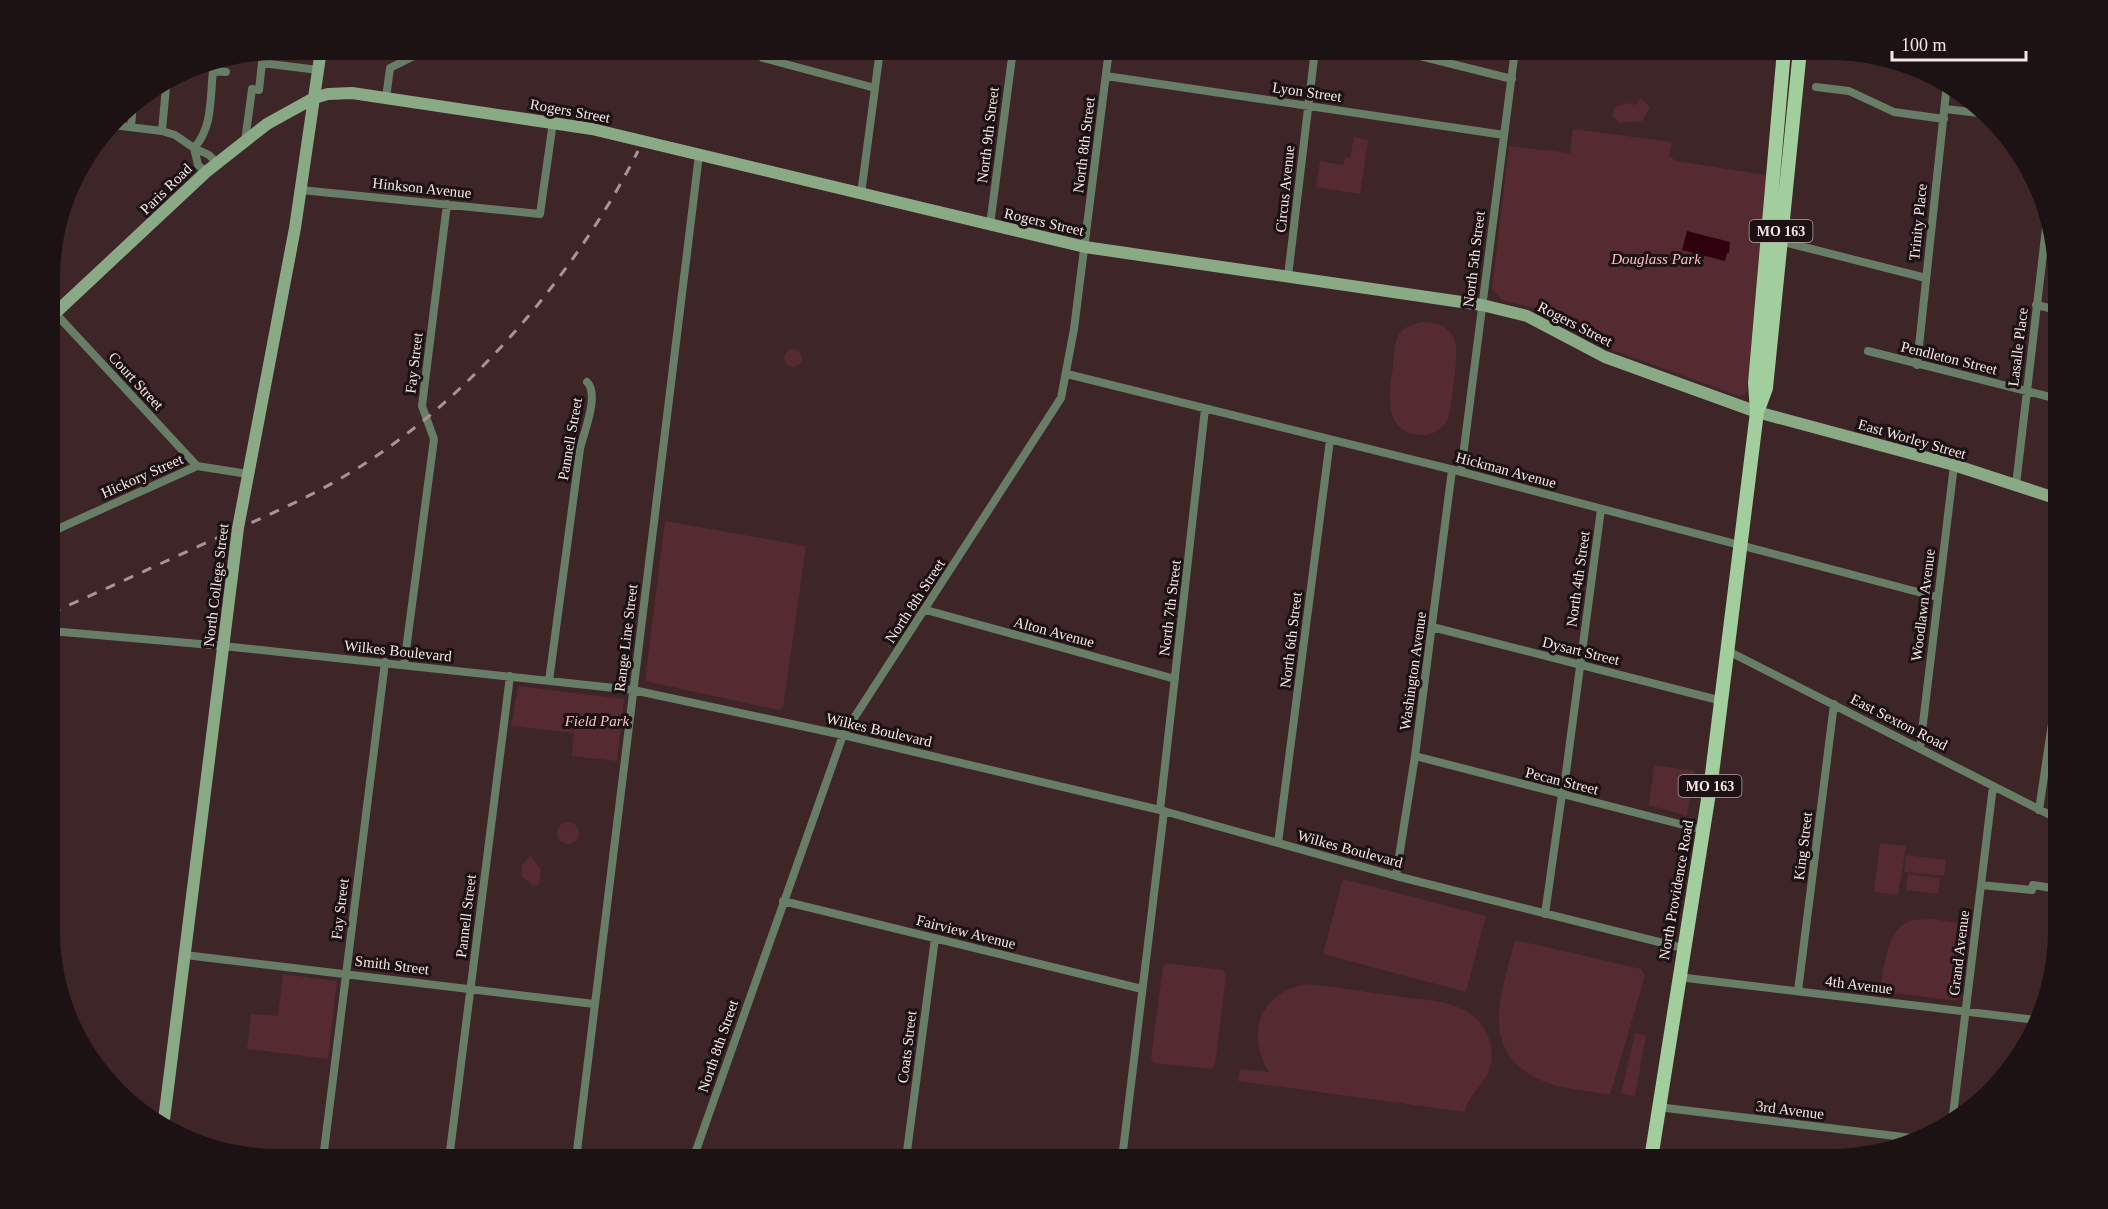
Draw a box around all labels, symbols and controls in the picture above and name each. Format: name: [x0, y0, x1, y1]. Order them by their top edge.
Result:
scale bar: [1892, 24, 2026, 62]
text: 100 m: [1901, 35, 1947, 55]
street label: Lyon Street: [1271, 79, 1343, 105]
street label: North 9th Street: [974, 85, 1002, 184]
street label: North 8th Street: [1070, 95, 1098, 194]
street label: Rogers Street: [529, 96, 612, 126]
street label: Circus Avenue: [1272, 144, 1298, 233]
street label: Paris Road: [137, 160, 195, 217]
street label: Hinkson Avenue: [372, 175, 473, 201]
street label: Trinity Place: [1906, 182, 1930, 261]
street label: Rogers Street: [1003, 205, 1086, 239]
street label: North 5th Street: [1460, 209, 1488, 308]
road number: MO 163: [1750, 220, 1812, 242]
park label: Douglass Park: [1610, 251, 1701, 267]
street label: Rogers Street: [1535, 298, 1616, 350]
street label: Lasalle Place: [2005, 306, 2031, 387]
street label: Fay Street: [402, 331, 426, 394]
street label: Pendleton Street: [1899, 338, 2000, 378]
street label: Court Street: [105, 349, 167, 414]
street label: Pannell Street: [555, 396, 585, 482]
street label: East Worley Street: [1856, 416, 1969, 462]
street label: Hickman Avenue: [1454, 449, 1558, 491]
street label: Hickory Street: [99, 450, 186, 501]
street label: North College Street: [200, 522, 232, 648]
street label: North 4th Street: [1563, 529, 1593, 628]
street label: Woodlawn Avenue: [1908, 548, 1938, 662]
street label: North 8th Street: [882, 555, 948, 646]
street label: North 7th Street: [1156, 558, 1184, 657]
street label: Range Line Street: [611, 582, 641, 693]
street label: North 6th Street: [1277, 590, 1305, 689]
street label: Washington Avenue: [1397, 610, 1429, 731]
street label: Alton Avenue: [1012, 614, 1096, 651]
street label: Dysart Street: [1541, 634, 1622, 668]
street label: Wilkes Boulevard: [343, 637, 453, 665]
street label: East Sexton Road: [1848, 691, 1951, 754]
street label: Wilkes Boulevard: [825, 710, 934, 750]
park label: Field Park: [564, 713, 630, 729]
street label: Pecan Street: [1524, 764, 1601, 798]
road number: MO 163: [1678, 775, 1742, 797]
street label: King Street: [1791, 810, 1815, 881]
street label: North Providence Road: [1656, 818, 1696, 961]
street label: Wilkes Boulevard: [1296, 827, 1405, 871]
street label: Pannell Street: [453, 873, 479, 959]
street label: Fay Street: [328, 877, 352, 940]
street label: Grand Avenue: [1946, 909, 1972, 997]
street label: Fairview Avenue: [915, 912, 1018, 952]
street label: Smith Street: [354, 953, 431, 978]
street label: 4th Avenue: [1824, 973, 1894, 997]
street label: North 8th Street: [695, 997, 742, 1094]
street label: Coats Street: [895, 1009, 919, 1084]
street label: 3rd Avenue: [1755, 1098, 1825, 1122]

